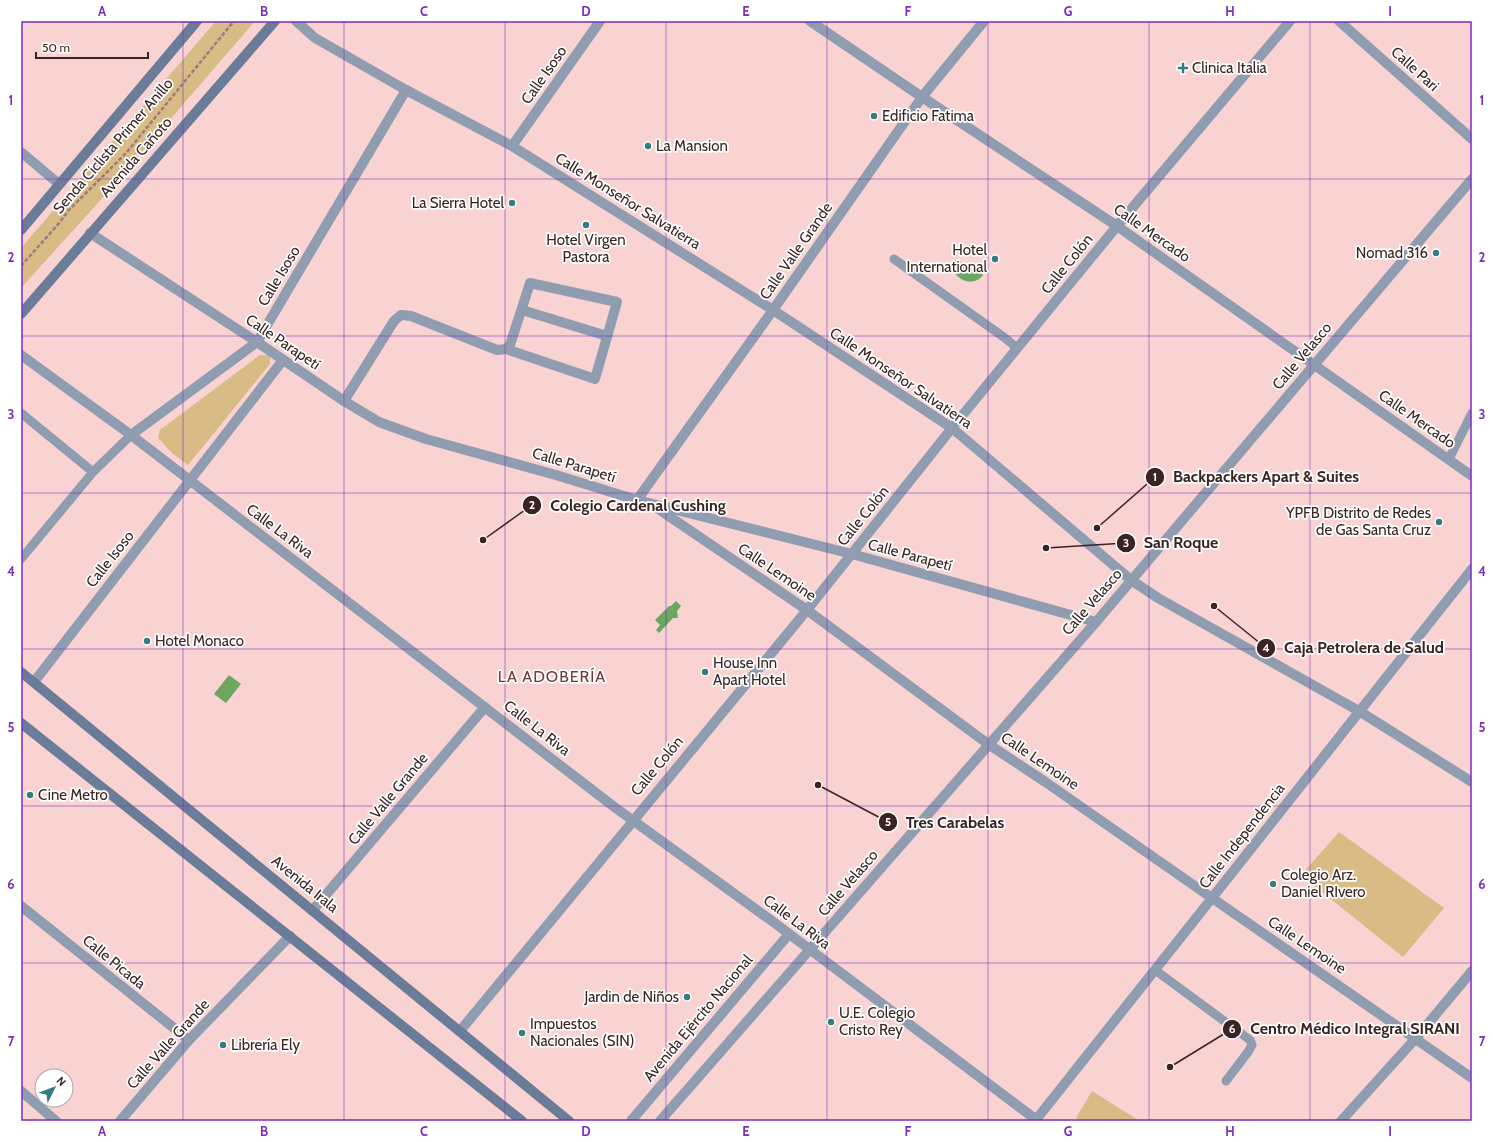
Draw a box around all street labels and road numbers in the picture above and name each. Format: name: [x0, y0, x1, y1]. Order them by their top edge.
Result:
street label: Calle Isoso: [517, 42, 571, 108]
street label: Calle Pari: [1387, 43, 1443, 95]
street label: Senda Ciclista Primer Anillo: [49, 75, 177, 217]
street label: Avenida Cañoto: [96, 113, 176, 201]
street label: Calle Monseñor Salvatierra: [552, 149, 705, 254]
street label: Calle Valle Grande: [756, 199, 836, 303]
street label: Calle Mercado: [1110, 200, 1194, 266]
street label: Calle Colón: [1037, 230, 1097, 298]
street label: Calle Isoso: [254, 243, 304, 309]
street label: Calle Parapetí: [242, 310, 324, 374]
street label: Calle Velasco: [1269, 319, 1335, 393]
street label: Calle Monseñor Salvatierra: [826, 324, 976, 433]
street label: Calle Mercado: [1375, 386, 1459, 452]
street label: Calle Parapetí: [530, 444, 618, 486]
street label: Calle Colón: [833, 482, 893, 550]
street label: Calle La Riva: [243, 500, 318, 562]
street label: Calle Isoso: [82, 527, 138, 591]
street label: Calle Parapetí: [866, 535, 954, 575]
street label: Calle Lemoine: [735, 539, 820, 605]
street label: Calle Velasco: [1058, 565, 1126, 639]
street label: Calle La Riva: [500, 697, 574, 760]
street label: Calle Lemoine: [998, 728, 1083, 794]
street label: Calle Colón: [627, 733, 687, 799]
street label: Calle Valle Grande: [344, 749, 432, 849]
street label: Calle Independencia: [1195, 779, 1289, 892]
street label: Calle Velasco: [814, 846, 882, 920]
street label: Avenida Irala: [268, 852, 343, 917]
street label: Calle La Riva: [760, 891, 835, 953]
street label: Calle Lemoine: [1265, 912, 1350, 978]
street label: Calle Picada: [79, 931, 150, 993]
street label: Avenida Ejército Nacional: [640, 951, 757, 1085]
street label: Calle Valle Grande: [123, 995, 213, 1093]

